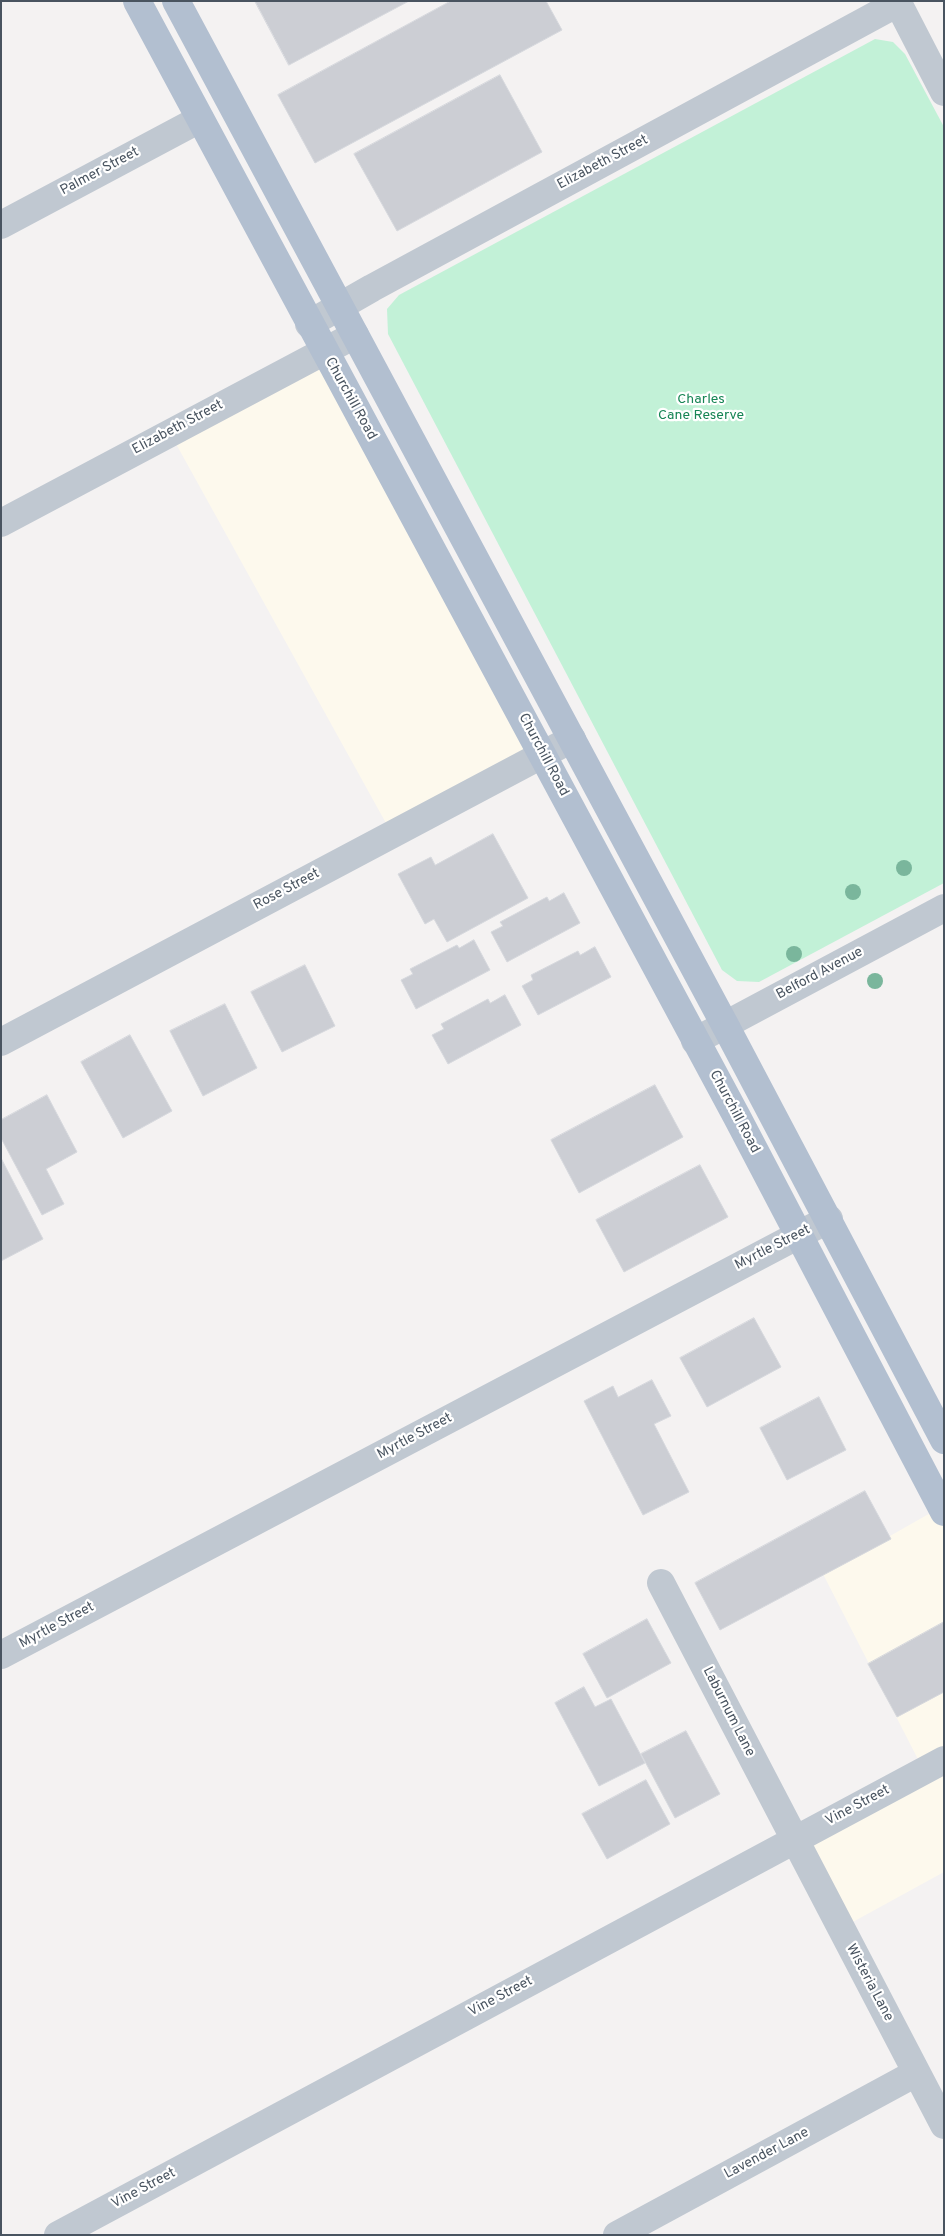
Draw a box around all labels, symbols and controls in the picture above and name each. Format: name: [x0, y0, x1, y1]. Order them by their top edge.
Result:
street label: Elizabeth Street: [555, 132, 651, 194]
street label: Palmer Street: [58, 144, 142, 200]
street label: Churchill Road: [320, 355, 380, 443]
park label: Charles Cane Reserve: [658, 392, 744, 424]
street label: Elizabeth Street: [130, 397, 226, 459]
street label: Churchill Road: [514, 711, 572, 799]
street label: Rose Street: [251, 866, 323, 914]
street label: Belford Avenue: [774, 944, 866, 1004]
street label: Churchill Road: [705, 1068, 763, 1156]
street label: Myrtle Street: [732, 1222, 814, 1274]
street label: Myrtle Street: [375, 1410, 455, 1464]
street label: Myrtle Street: [17, 1599, 97, 1653]
street label: Laburnum Lane: [698, 1664, 758, 1760]
street label: Vine Street: [823, 1782, 893, 1830]
street label: Wisteria Lane: [842, 1941, 896, 2025]
street label: Vine Street: [466, 1973, 536, 2021]
street label: Lavender Lane: [722, 2125, 812, 2183]
street label: Vine Street: [109, 2165, 179, 2213]

